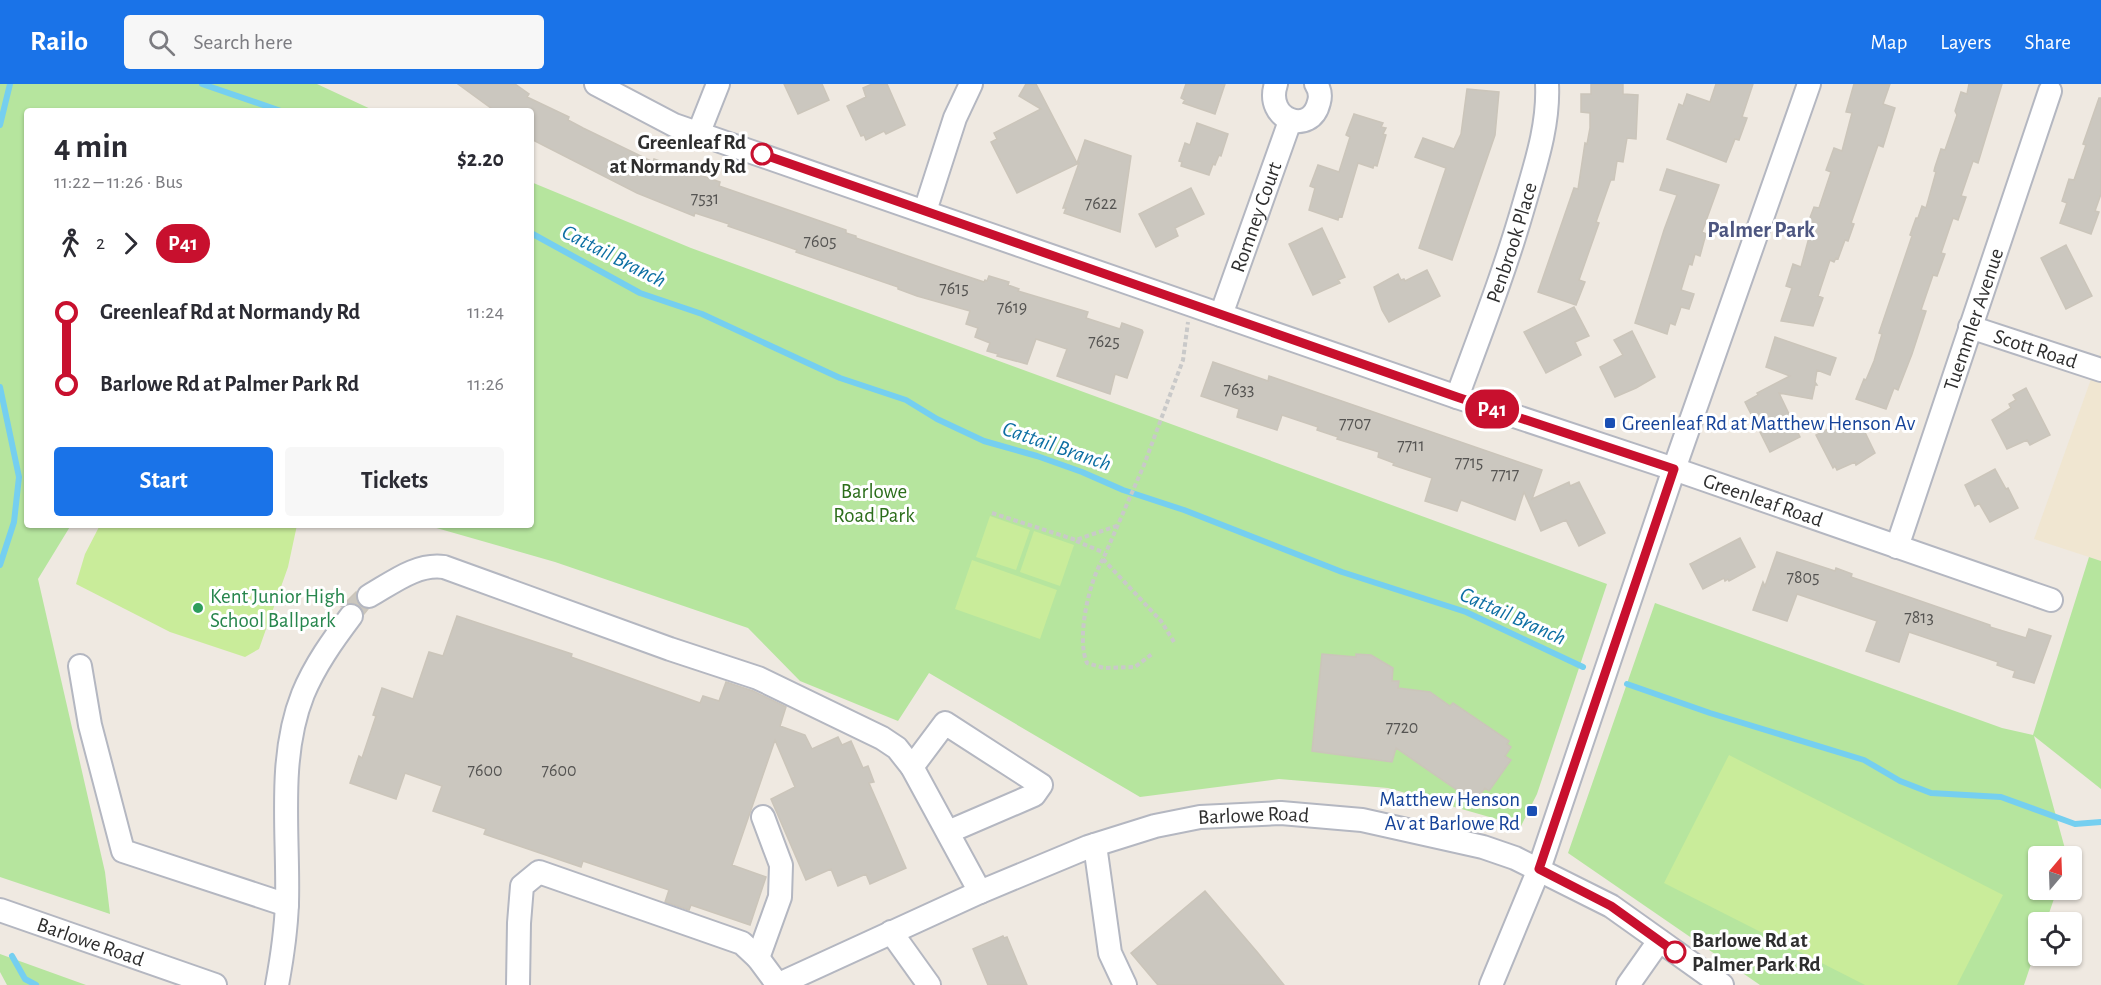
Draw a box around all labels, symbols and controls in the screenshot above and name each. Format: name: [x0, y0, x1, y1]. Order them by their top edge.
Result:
search box: [124, 15, 544, 69]
icon: search: [145, 26, 178, 59]
text: Railo: [30, 28, 88, 56]
text: Search here: [193, 31, 293, 53]
text: Map: [1871, 32, 1907, 53]
text: Layers: [1940, 32, 1991, 53]
text: Share: [2024, 32, 2071, 53]
text: 4 min: [54, 131, 128, 164]
place label: Greenleaf Rd at Normandy Rd: [610, 132, 746, 177]
marker: Greenleaf Rd at Normandy Rd: [751, 143, 773, 165]
text: $2.20: [457, 148, 504, 170]
street label: Romney Court: [1227, 159, 1285, 275]
text: 11:22 – 11:26 · Bus: [54, 172, 183, 192]
street label: Penbrook Place: [1482, 180, 1540, 305]
house number: 7531: [691, 190, 719, 208]
house number: 7622: [1085, 195, 1117, 213]
district label: Palmer Park: [1707, 219, 1815, 241]
water label: Cattail Branch: [558, 220, 670, 292]
icon: walk: [54, 227, 87, 260]
icon: forward: [114, 227, 147, 260]
text: 2: [96, 233, 105, 253]
text: P41: [168, 233, 198, 254]
house number: 7605: [804, 233, 837, 251]
street label: Tuemmler Avenue: [1940, 246, 2007, 393]
house number: 7615: [939, 280, 969, 298]
house number: 7619: [997, 299, 1027, 317]
text: Greenleaf Rd at Normandy Rd: [100, 301, 360, 323]
text: 11:24: [467, 302, 504, 322]
street label: Scott Road: [1991, 325, 2080, 372]
house number: 7625: [1088, 333, 1120, 351]
text: Barlowe Rd at Palmer Park Rd: [100, 373, 359, 395]
text: 11:26: [467, 374, 504, 394]
house number: 7633: [1224, 381, 1254, 399]
line badge: P41: [1458, 390, 1526, 428]
text: P41: [1477, 399, 1507, 420]
place label: Greenleaf Rd at Matthew Henson Av: [1622, 413, 1915, 434]
house number: 7707: [1339, 415, 1371, 433]
marker: Greenleaf Rd at Matthew Henson Av: [1603, 416, 1617, 430]
water label: Cattail Branch: [1000, 417, 1114, 475]
house number: 7711: [1397, 437, 1425, 455]
button: Start: [54, 447, 273, 516]
button: Tickets: [285, 447, 504, 516]
house number: 7715: [1455, 454, 1483, 472]
house number: 7717: [1491, 466, 1519, 484]
street label: Greenleaf Road: [1701, 470, 1826, 530]
park label: Barlowe Road Park: [833, 481, 915, 526]
house number: 7805: [1786, 569, 1820, 587]
water label: Cattail Branch: [1457, 583, 1569, 649]
place label: Kent Junior High School Ballpark: [210, 586, 345, 631]
marker: Kent Junior High School Ballpark: [191, 601, 205, 615]
house number: 7813: [1904, 609, 1934, 627]
house number: 7720: [1386, 719, 1418, 737]
house number: 7600: [468, 762, 502, 780]
house number: 7600: [542, 762, 576, 780]
place label: Matthew Henson Av at Barlowe Rd: [1379, 789, 1520, 834]
street label: Barlowe Road: [1197, 802, 1310, 828]
marker: Matthew Henson Av at Barlowe Rd: [1525, 804, 1539, 818]
north arrow: [2028, 846, 2082, 900]
map controls: [2028, 846, 2082, 966]
button: locate: [2028, 912, 2082, 966]
street label: Barlowe Road: [34, 913, 147, 970]
place label: Barlowe Rd at Palmer Park Rd: [1692, 930, 1821, 975]
marker: Barlowe Rd at Palmer Park Rd: [1664, 941, 1686, 963]

